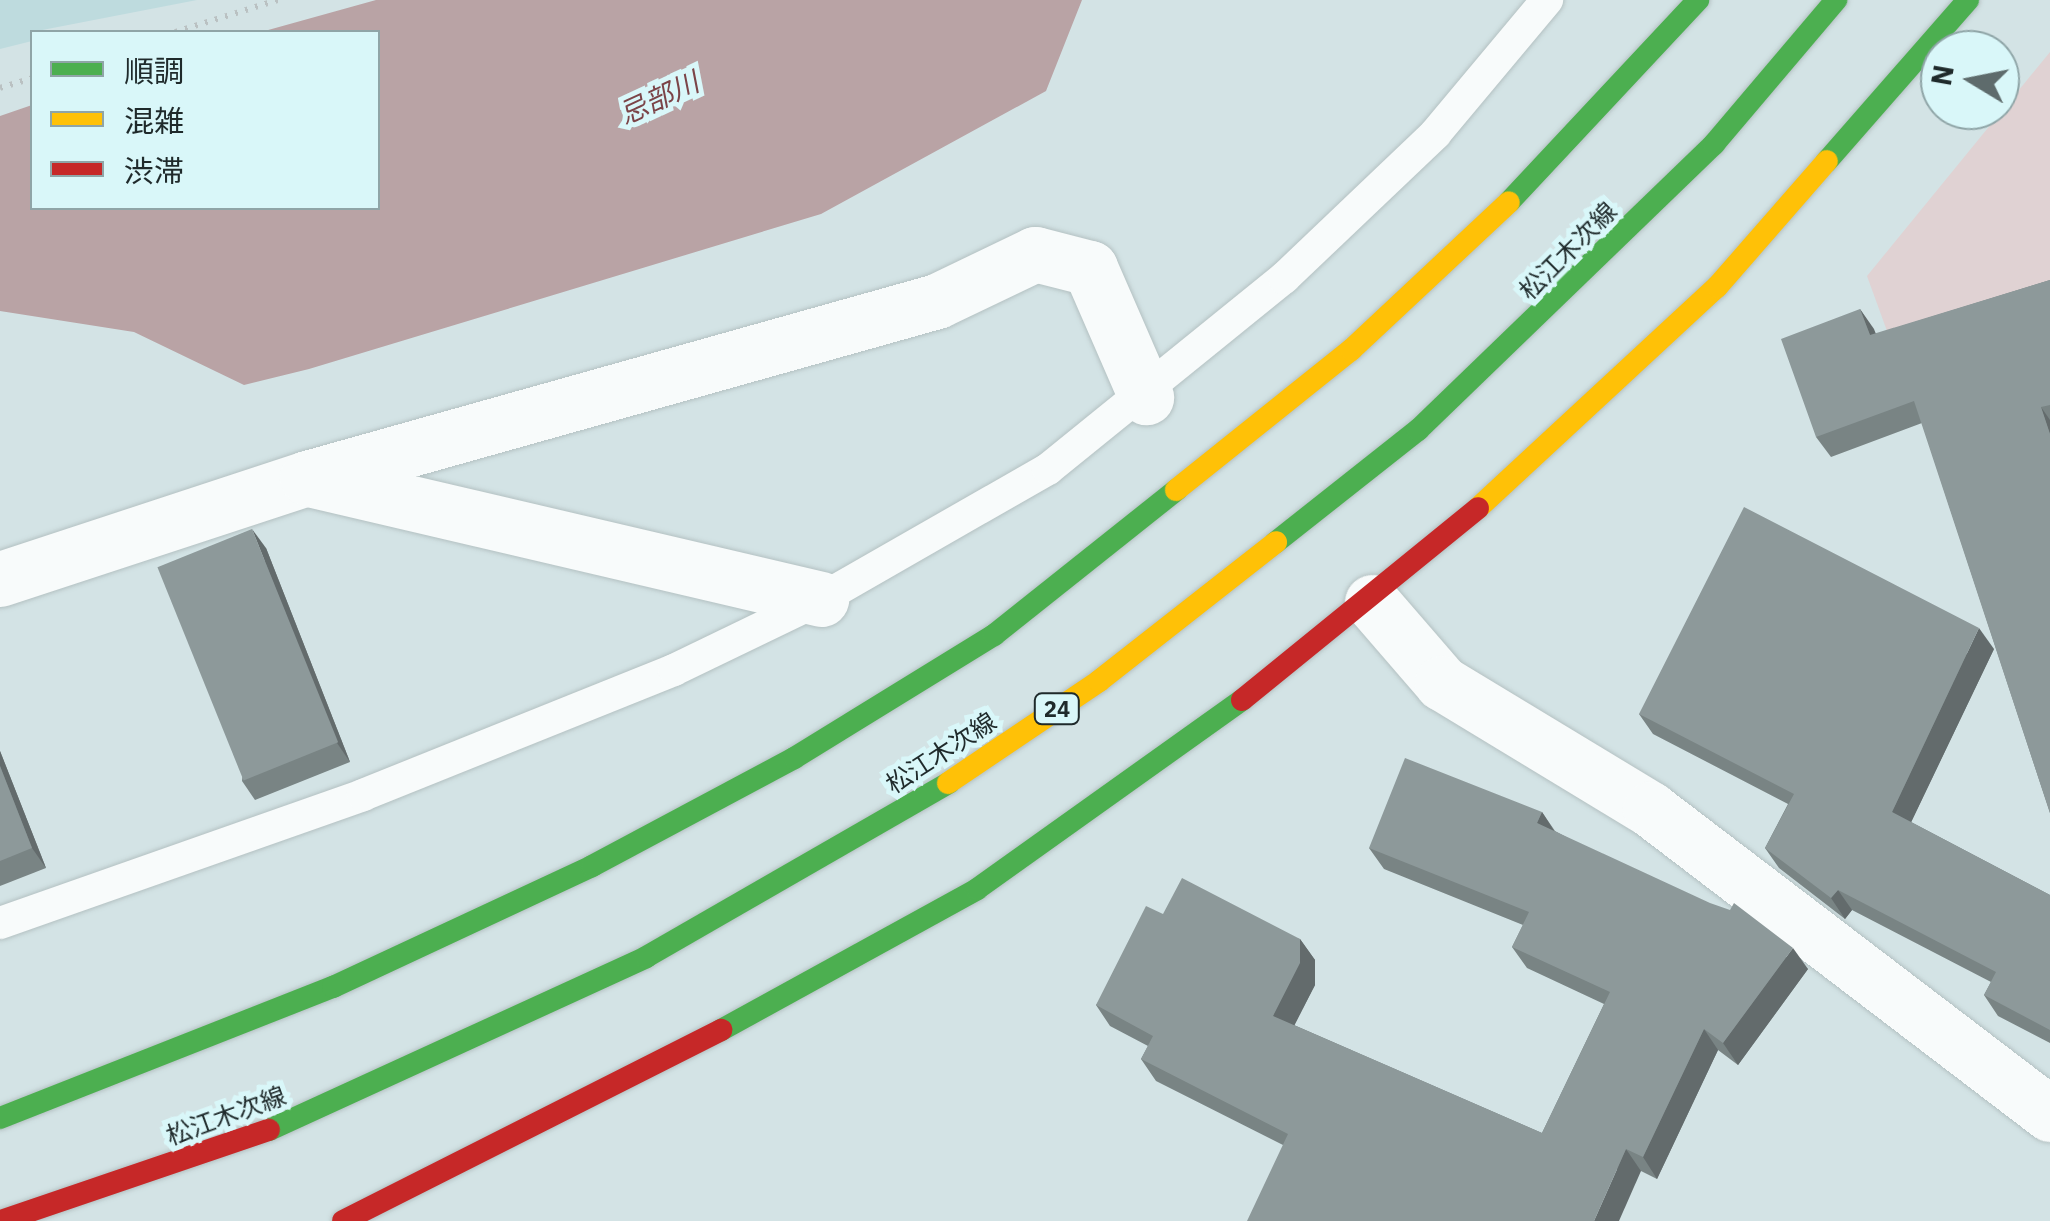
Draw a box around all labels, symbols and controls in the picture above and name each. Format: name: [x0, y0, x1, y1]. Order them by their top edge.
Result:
legend: [30, 30, 380, 210]
north arrow: [1920, 30, 2020, 130]
text: 順調: [124, 51, 184, 90]
text: N: [1922, 62, 1962, 88]
water label: 忌部川: [614, 65, 704, 131]
text: 混雑: [124, 101, 184, 140]
text: 渋滞: [124, 151, 184, 190]
street label: 松江木次線: [1513, 196, 1623, 306]
road number: 24: [1032, 692, 1082, 726]
street label: 松江木次線: [880, 706, 1002, 800]
street label: 松江木次線: [162, 1081, 290, 1151]

